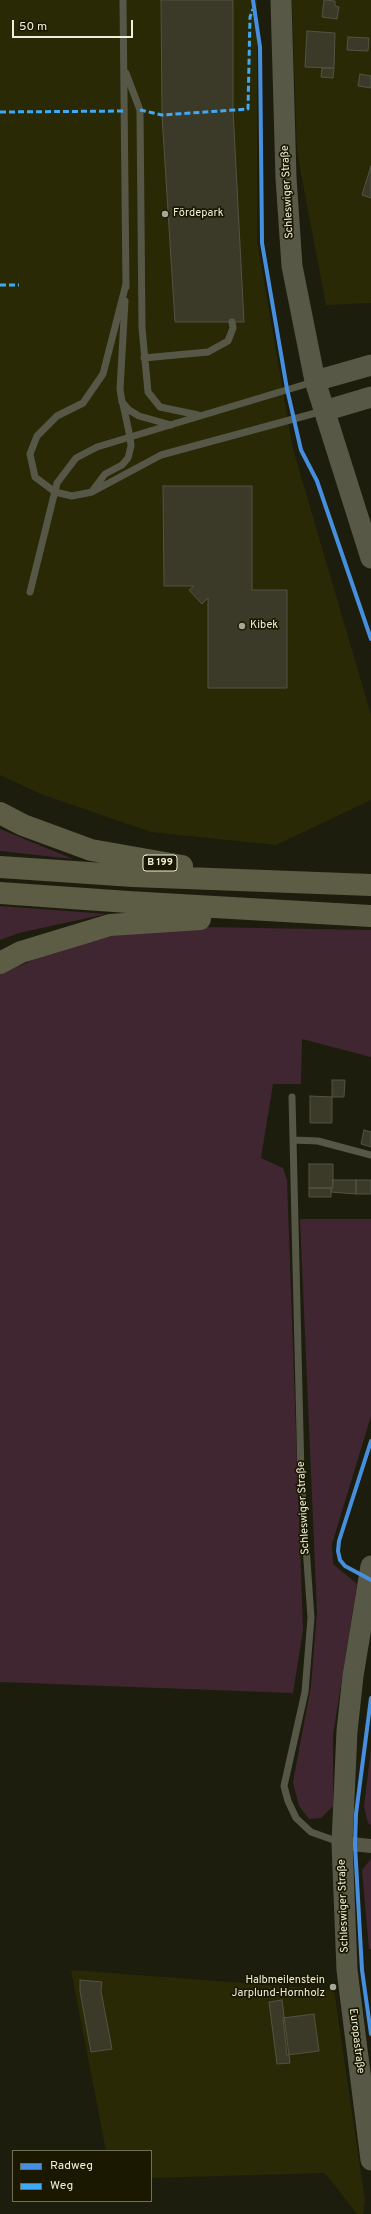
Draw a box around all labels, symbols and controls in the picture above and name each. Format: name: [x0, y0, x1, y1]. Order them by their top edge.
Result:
scale bar: [14, 12, 135, 38]
text: 50 m: [19, 19, 47, 35]
street label: Schleswiger Straße: [279, 145, 297, 239]
place label: Fördepark: [173, 207, 224, 221]
marker: Fördepark: [160, 209, 170, 219]
place label: Kibek: [250, 619, 278, 633]
marker: Kibek: [237, 621, 247, 631]
road number: B 199: [143, 855, 177, 871]
street label: Schleswiger Straße: [295, 1461, 313, 1555]
street label: Schleswiger Straße: [336, 1859, 352, 1953]
place label: Halbmeilenstein Jarplund-Hornholz: [232, 1974, 325, 2000]
marker: Halbmeilenstein Jarplund-Hornholz: [328, 1982, 338, 1992]
street label: Europastraße: [345, 2008, 367, 2074]
legend: [12, 2150, 152, 2202]
text: Radweg: [50, 2158, 93, 2174]
text: Weg: [50, 2178, 73, 2194]

